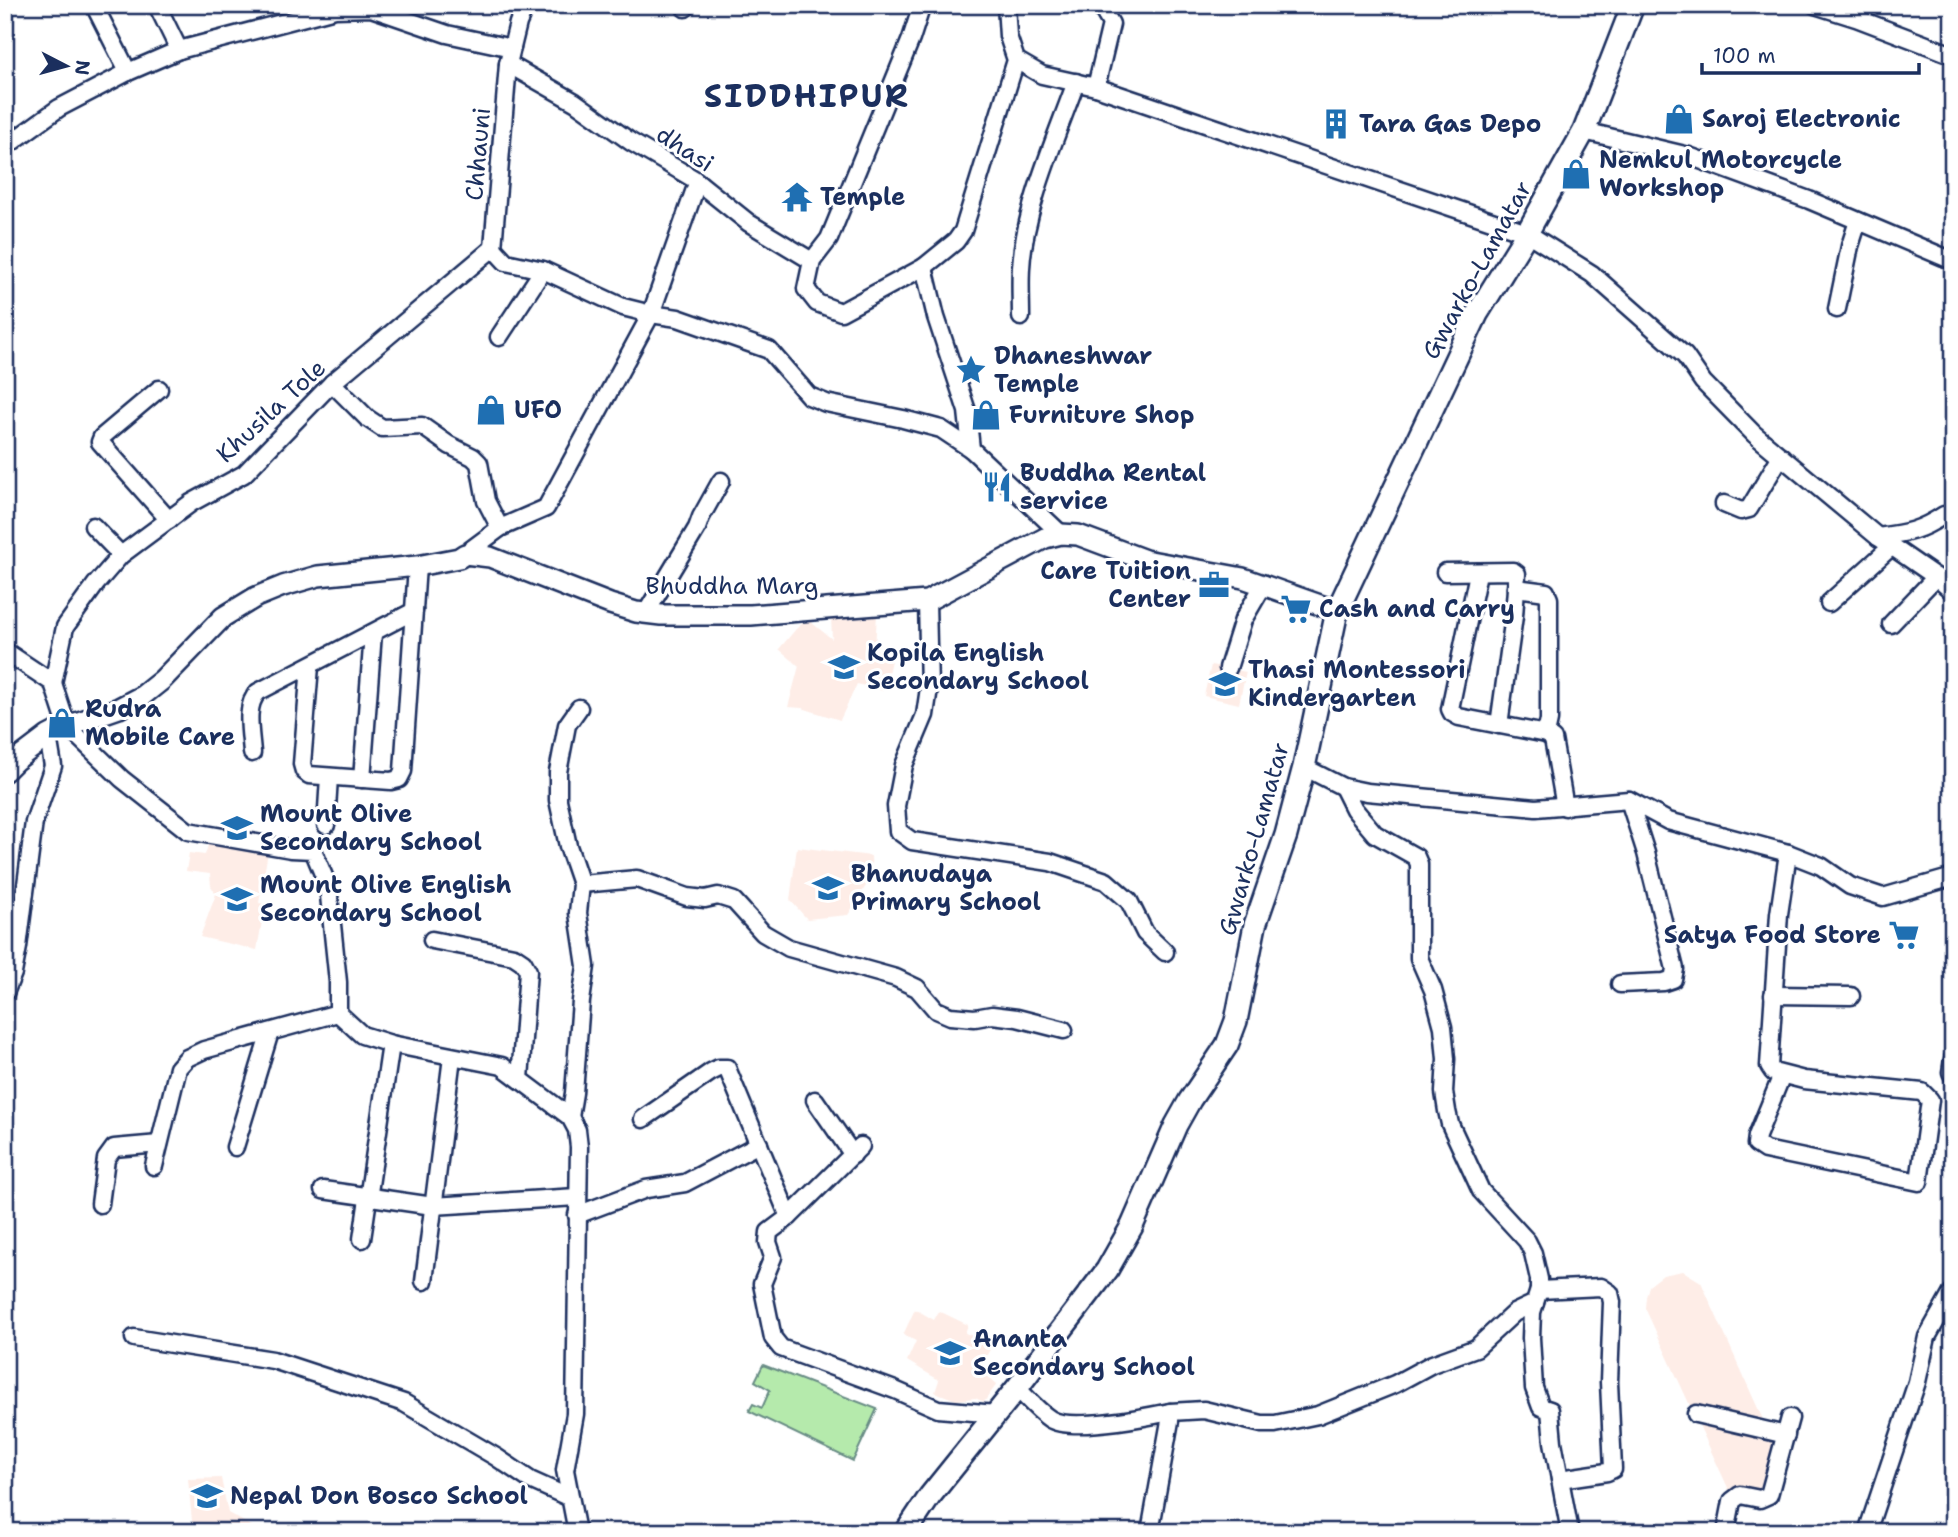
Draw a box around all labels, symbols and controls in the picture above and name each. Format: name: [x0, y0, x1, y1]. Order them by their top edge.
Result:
north arrow: [32, 32, 102, 102]
scale bar: [1702, 32, 1920, 76]
text: 100 m: [1713, 42, 1776, 70]
text: N: [69, 59, 96, 77]
district label: SIDDHIPUR: [704, 74, 910, 117]
shop icon: Saroj Electronic: [1662, 102, 1696, 136]
place label: Saroj Electronic: [1702, 103, 1901, 135]
street label: Chhauni: [458, 106, 498, 202]
building icon: Tara Gas Depo: [1319, 107, 1353, 141]
place label: Tara Gas Depo: [1359, 108, 1541, 140]
street label: dhasi: [650, 118, 720, 180]
place label: Nemkul Motorcycle Workshop: [1599, 144, 1842, 204]
shop icon: Nemkul Motorcycle Workshop: [1559, 157, 1593, 191]
street label: Gwarko-Lamatar: [1415, 175, 1539, 365]
temple icon: Temple: [780, 180, 814, 214]
place label: Temple: [820, 181, 905, 213]
place label: Dhaneshwar Temple: [994, 340, 1152, 400]
street label: Khusila Tole: [209, 352, 333, 470]
place icon: Dhaneshwar Temple: [954, 353, 988, 387]
shop icon: UFO: [474, 393, 508, 427]
place label: UFO: [514, 394, 562, 426]
shop icon: Furniture Shop: [969, 398, 1003, 432]
place label: Furniture Shop: [1009, 399, 1194, 431]
place label: Buddha Rental service: [1020, 457, 1206, 517]
restaurant icon: Buddha Rental service: [980, 470, 1014, 504]
place label: Care Tuition Center: [1040, 555, 1191, 615]
office icon: Care Tuition Center: [1197, 568, 1231, 602]
street label: Bhuddha Marg: [646, 570, 818, 602]
supermarket icon: Cash and Carry: [1279, 592, 1313, 626]
place label: Cash and Carry: [1319, 593, 1515, 625]
place label: Kopila English Secondary School: [867, 637, 1089, 697]
school or university icon: Kopila English Secondary School: [827, 650, 861, 684]
place label: Thasi Montessori Kindergarten: [1248, 654, 1465, 714]
school or university icon: Thasi Montessori Kindergarten: [1208, 667, 1242, 701]
place label: Rudra Mobile Care: [85, 693, 235, 753]
shop icon: Rudra Mobile Care: [45, 706, 79, 740]
street label: Gwarko-Lamatar: [1211, 739, 1297, 939]
place label: Mount Olive Secondary School: [260, 798, 482, 858]
school or university icon: Mount Olive Secondary School: [220, 811, 254, 845]
place label: Bhanudaya Primary School: [851, 858, 1041, 918]
place label: Mount Olive English Secondary School: [260, 869, 512, 929]
school or university icon: Bhanudaya Primary School: [811, 871, 845, 905]
school or university icon: Mount Olive English Secondary School: [220, 882, 254, 916]
supermarket icon: Satya Food Store: [1887, 918, 1921, 952]
place label: Satya Food Store: [1664, 919, 1881, 951]
place label: Ananta Secondary School: [973, 1323, 1195, 1383]
school or university icon: Ananta Secondary School: [933, 1336, 967, 1370]
school or university icon: Nepal Don Bosco School: [190, 1479, 224, 1513]
place label: Nepal Don Bosco School: [230, 1480, 528, 1512]

